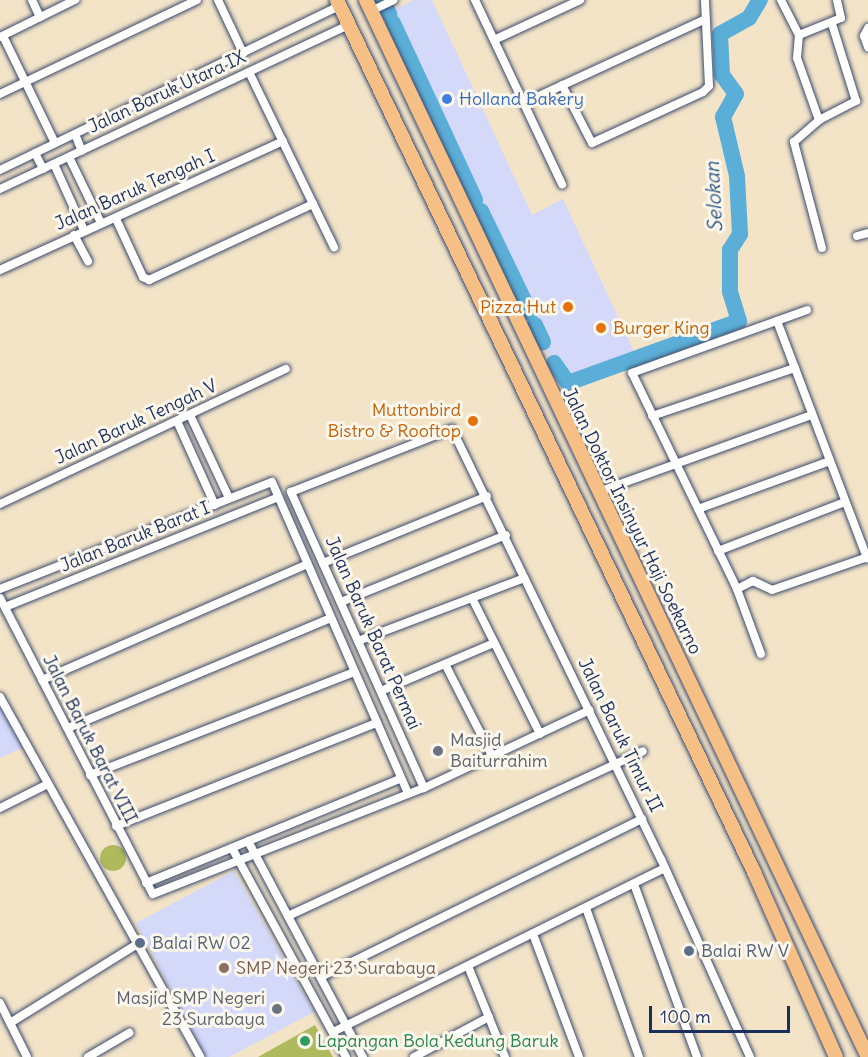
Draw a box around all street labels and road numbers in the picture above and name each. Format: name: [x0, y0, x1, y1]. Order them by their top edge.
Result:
street label: Jalan Baruk Utara IX: [85, 46, 249, 138]
street label: Jalan Baruk Tengah I: [52, 145, 218, 235]
street label: Jalan Baruk Tengah V: [52, 375, 220, 469]
street label: Jalan Doktor Insinyur Haji Soekarno: [558, 384, 706, 658]
street label: Jalan Baruk Barat I: [57, 497, 213, 577]
street label: Jalan Baruk Barat Permai: [321, 533, 425, 733]
street label: Jalan Baruk Barat VIII: [38, 651, 142, 827]
street label: Jalan Baruk Timur II: [573, 654, 667, 816]

